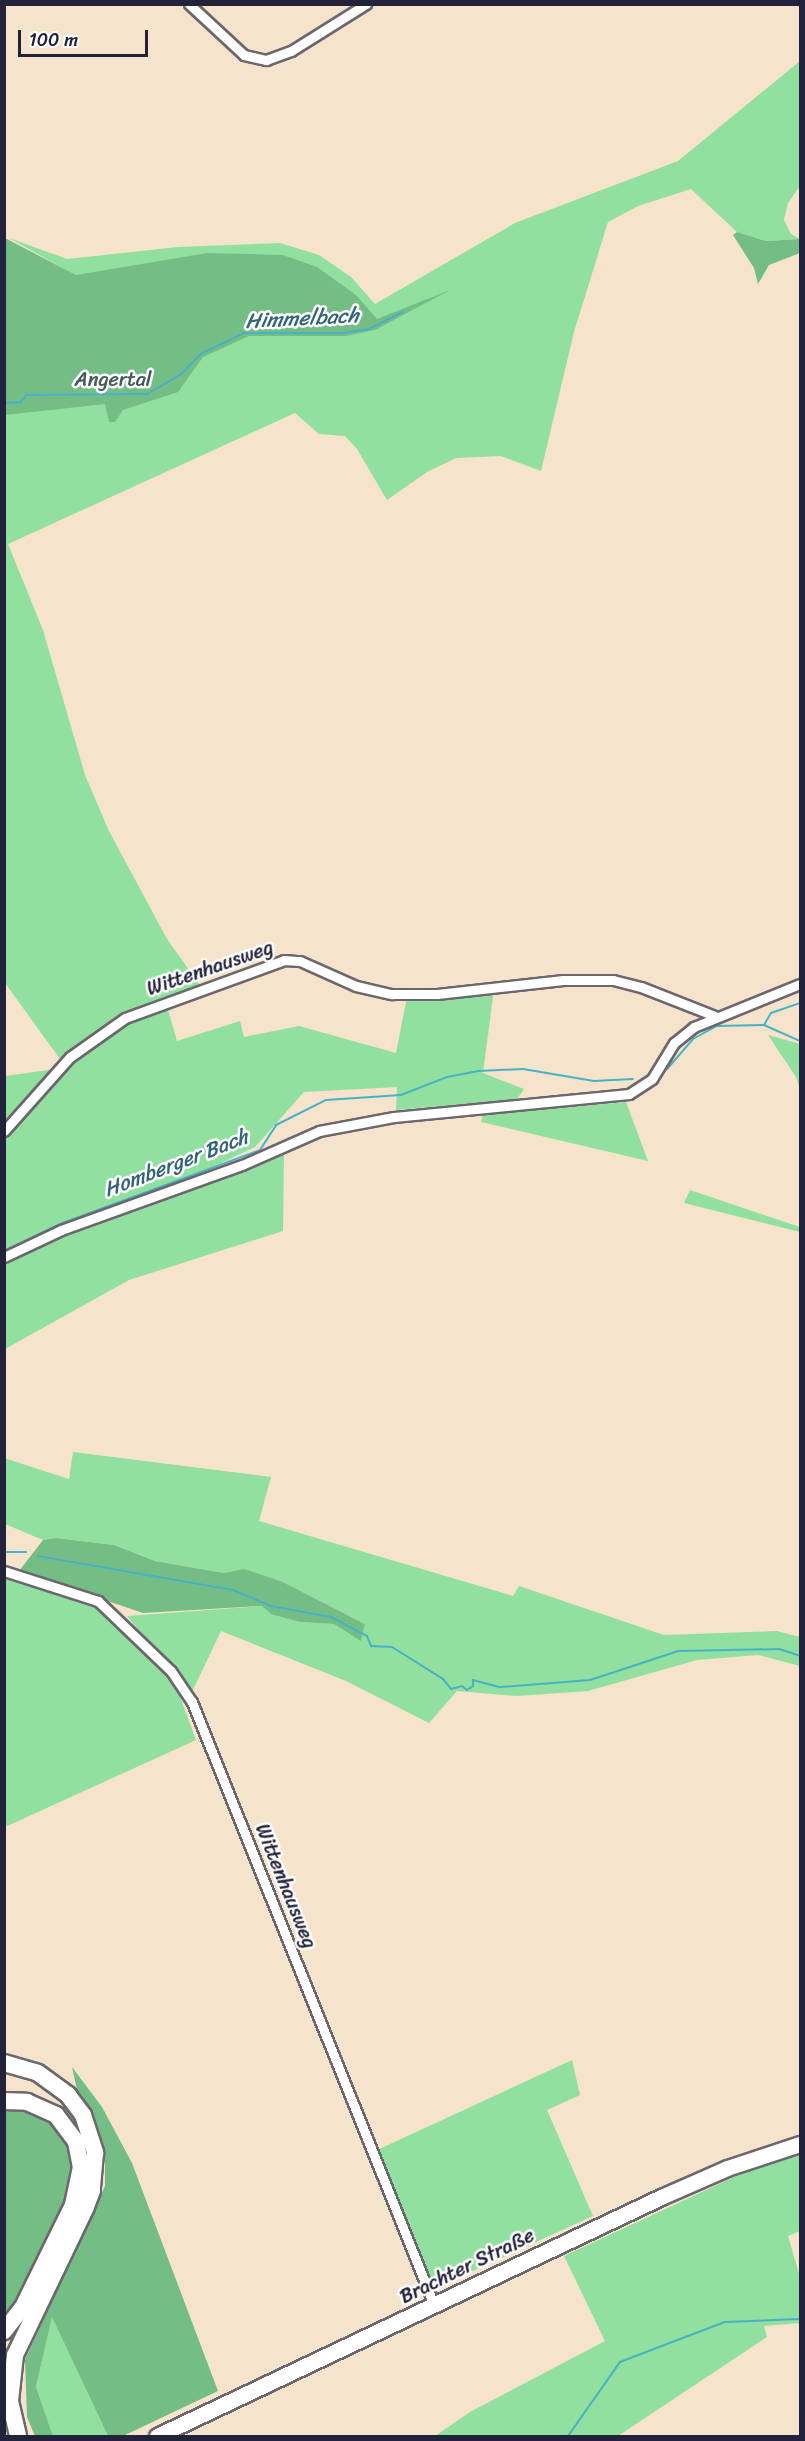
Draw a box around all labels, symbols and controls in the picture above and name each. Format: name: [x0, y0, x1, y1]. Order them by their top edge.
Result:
scale bar: [21, 18, 152, 56]
text: 100 m: [29, 24, 78, 56]
water label: Himmelbach: [245, 302, 359, 334]
park label: Angertal: [75, 367, 151, 391]
street label: Wittenhausweg: [144, 935, 276, 1001]
water label: Homberger Bach: [100, 1124, 252, 1202]
street label: Wittenhausweg: [250, 1820, 322, 1952]
street label: Brachter Straße: [396, 2223, 538, 2309]

